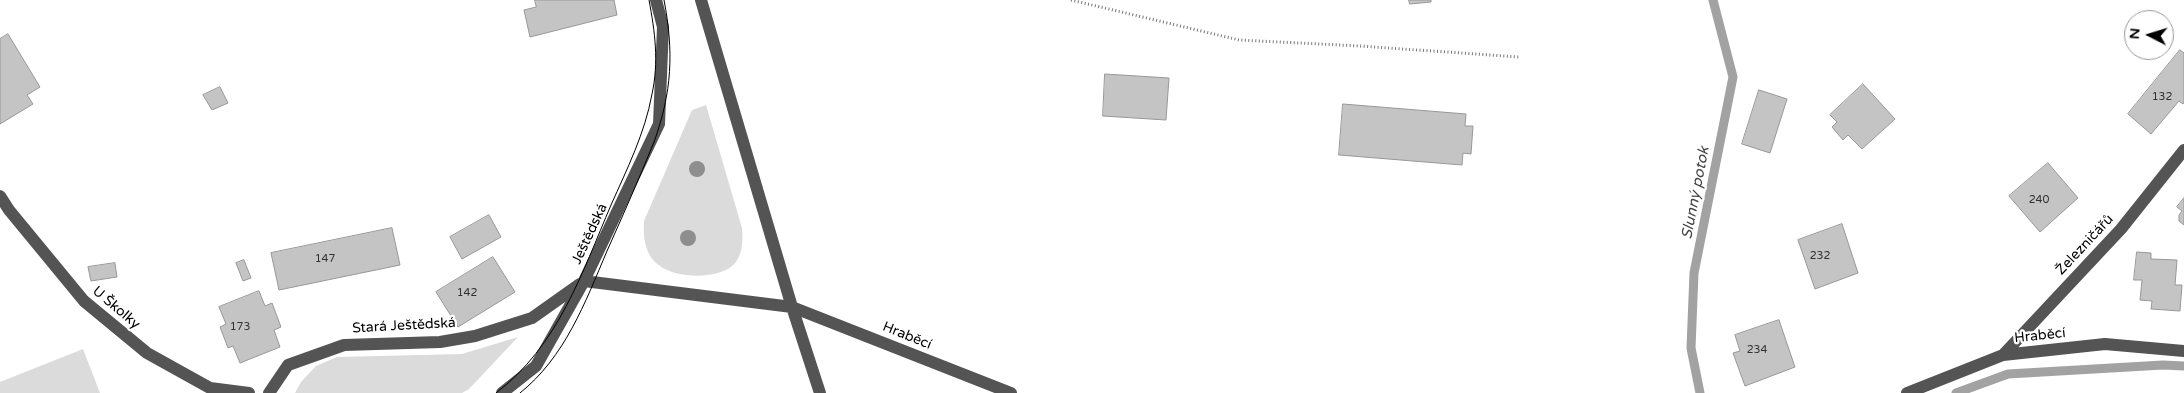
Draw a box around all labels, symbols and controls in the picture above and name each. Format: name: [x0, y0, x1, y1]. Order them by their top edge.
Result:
north arrow: [2124, 10, 2174, 60]
text: N: [2126, 27, 2144, 40]
house number: 132: [2152, 90, 2172, 104]
water label: Slunný potok: [1678, 145, 1714, 241]
house number: 240: [2029, 193, 2049, 207]
street label: Ještědská: [569, 201, 611, 267]
street label: Železničářů: [2053, 211, 2117, 279]
house number: 232: [1810, 249, 1830, 263]
house number: 147: [315, 252, 335, 266]
street label: U Školky: [89, 283, 143, 333]
house number: 142: [457, 286, 477, 300]
street label: Stará Ještědská: [352, 315, 456, 337]
street label: Hraběcí: [880, 319, 934, 353]
house number: 173: [230, 320, 250, 334]
street label: Hraběcí: [2014, 325, 2066, 347]
house number: 234: [1747, 343, 1767, 357]

